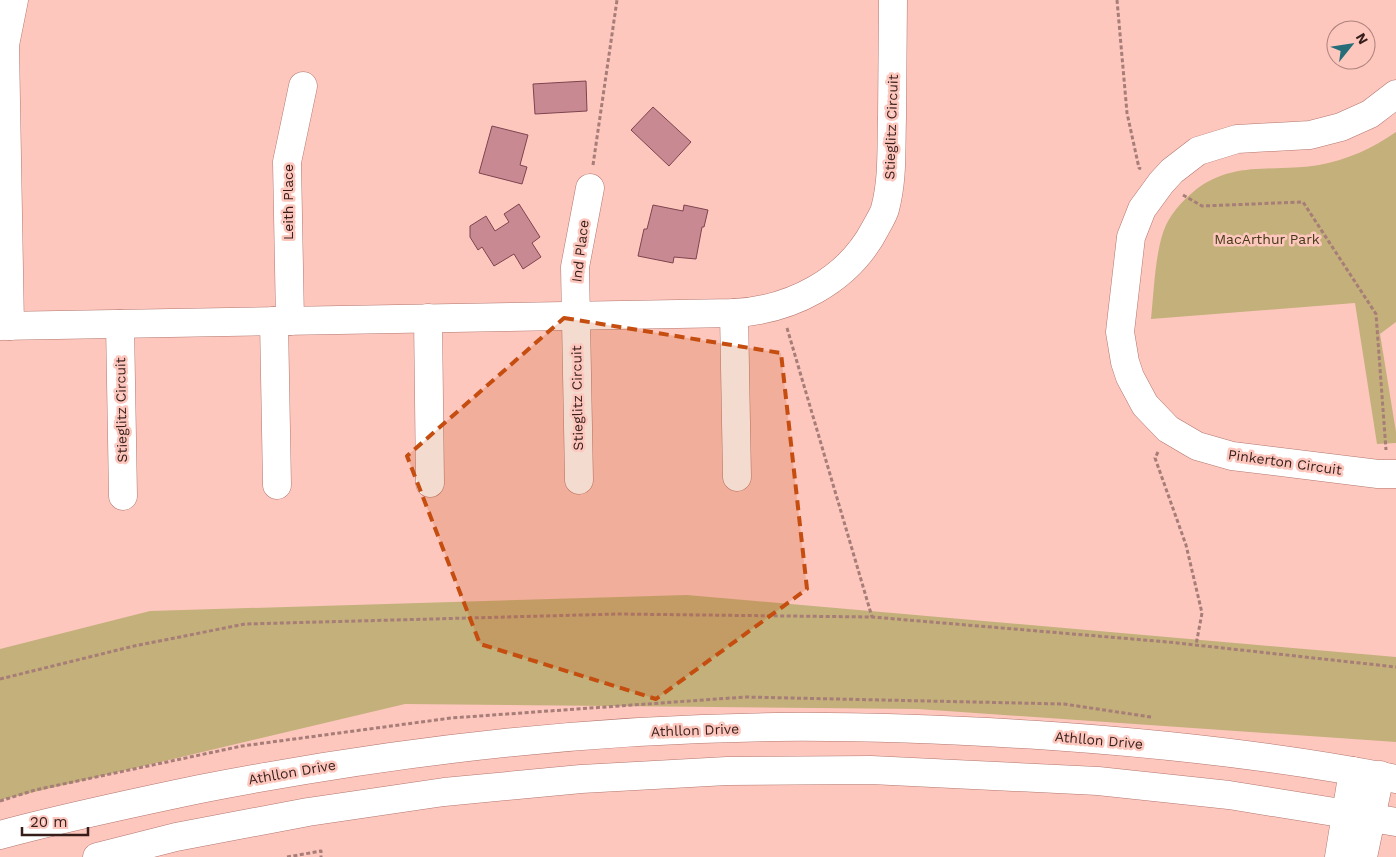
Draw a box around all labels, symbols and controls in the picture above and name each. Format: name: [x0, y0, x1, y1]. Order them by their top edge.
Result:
north arrow: [1326, 20, 1376, 70]
text: N: [1353, 30, 1372, 47]
street label: Stieglitz Circuit: [881, 74, 901, 180]
street label: Leith Place: [280, 164, 296, 240]
street label: Ind Place: [568, 219, 592, 283]
park label: MacArthur Park: [1214, 231, 1320, 247]
street label: Stieglitz Circuit: [568, 345, 586, 451]
street label: Stieglitz Circuit: [112, 357, 130, 463]
street label: Pinkerton Circuit: [1227, 446, 1343, 478]
street label: Athllon Drive: [650, 720, 740, 740]
street label: Athllon Drive: [1054, 728, 1144, 752]
street label: Athllon Drive: [247, 756, 337, 788]
scale bar: [22, 804, 89, 836]
text: 20 m: [30, 813, 68, 831]

